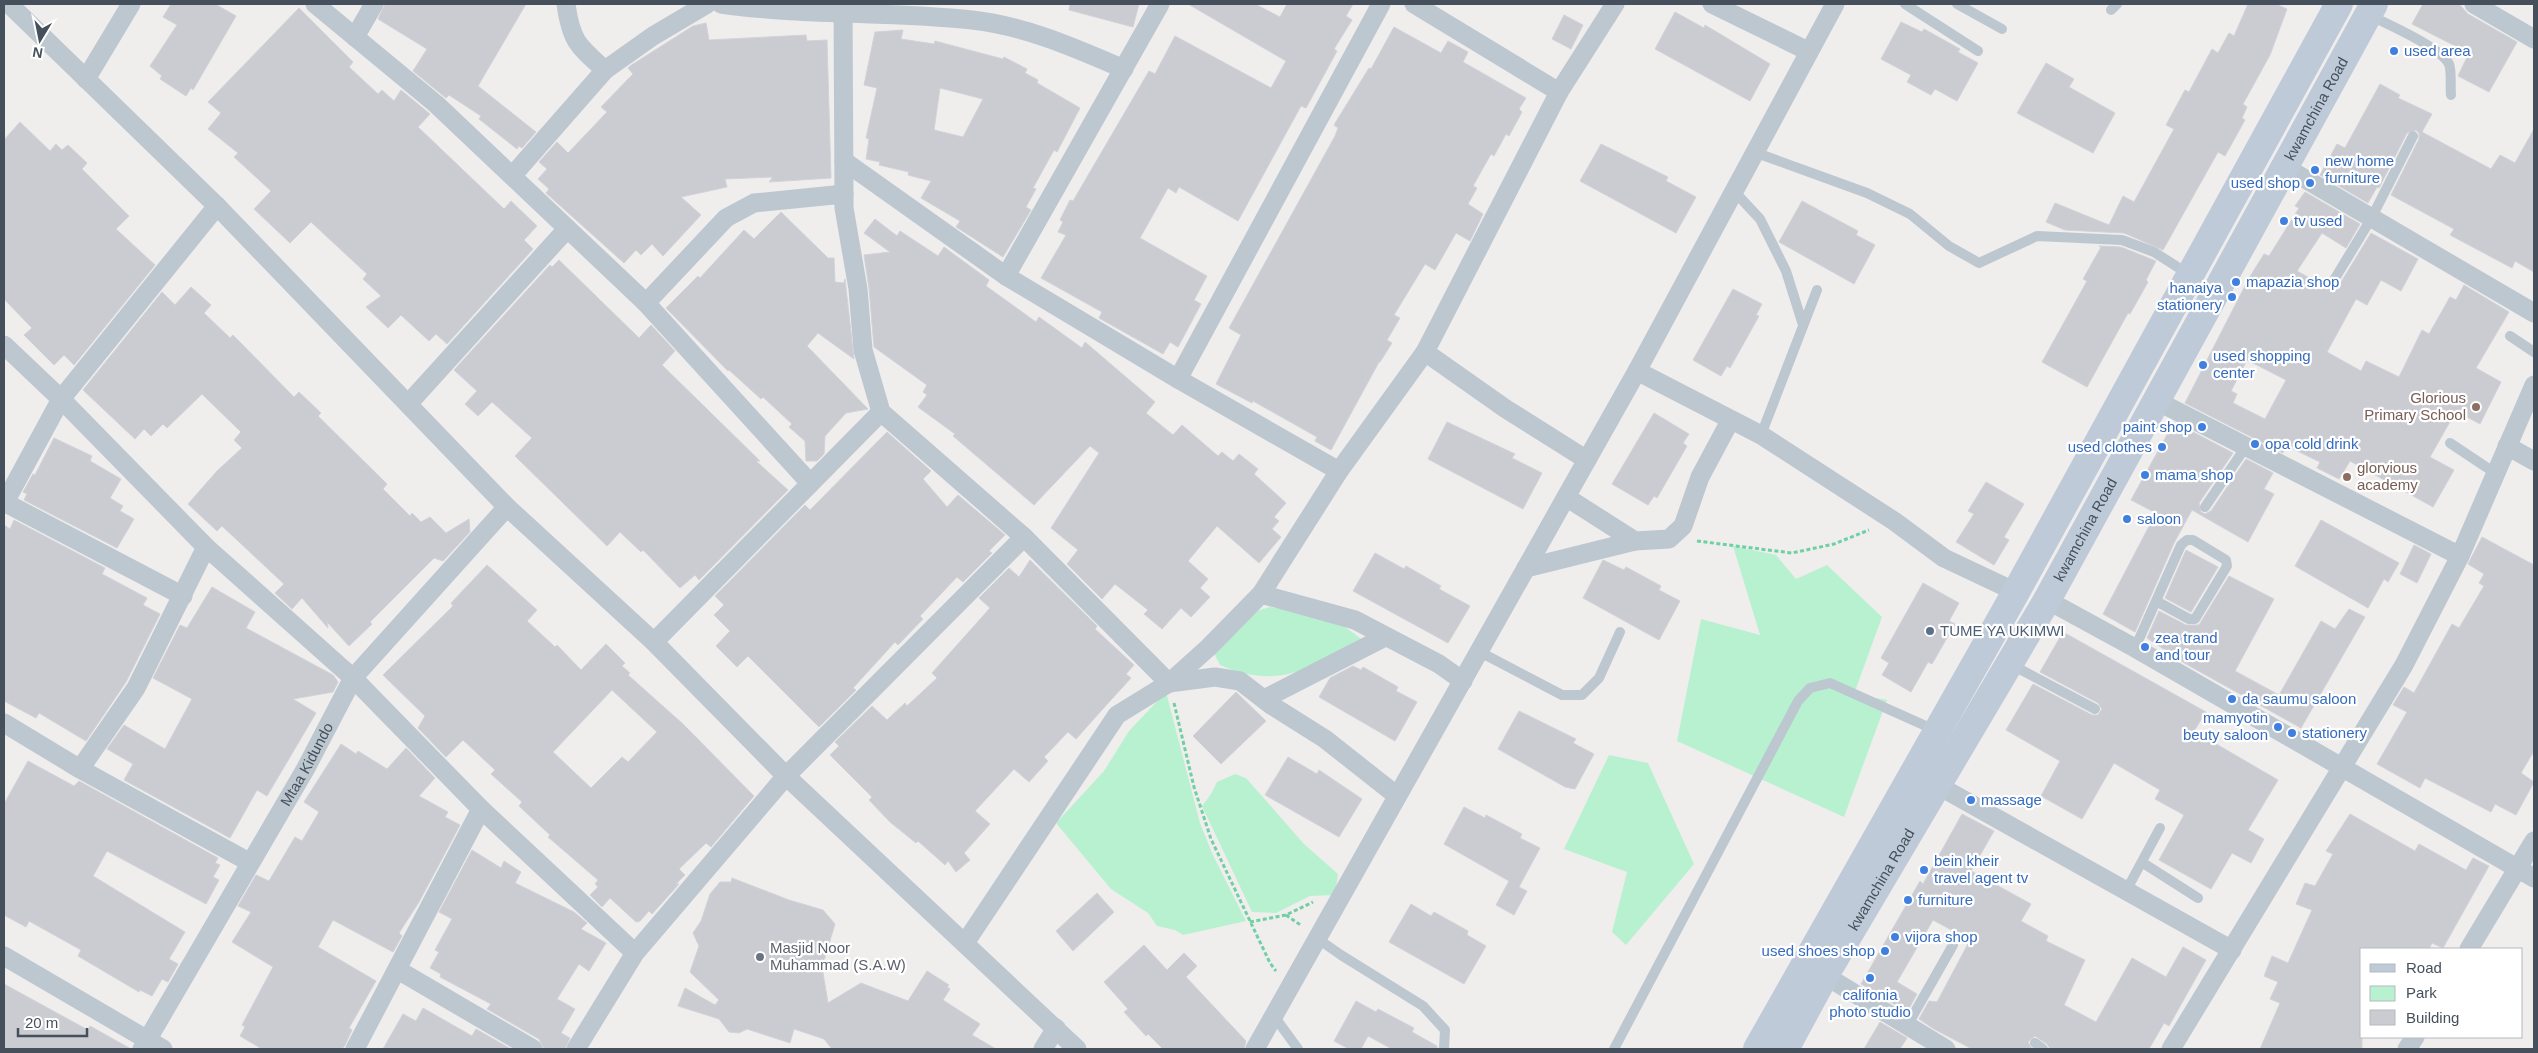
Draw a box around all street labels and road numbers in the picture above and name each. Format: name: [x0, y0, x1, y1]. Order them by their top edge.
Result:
street label: kwamchina Road: [2281, 54, 2351, 163]
street label: kwamchina Road: [2050, 475, 2120, 584]
street label: Mtaa Kidundo: [277, 720, 336, 809]
street label: kwamchina Road: [1844, 825, 1918, 933]

